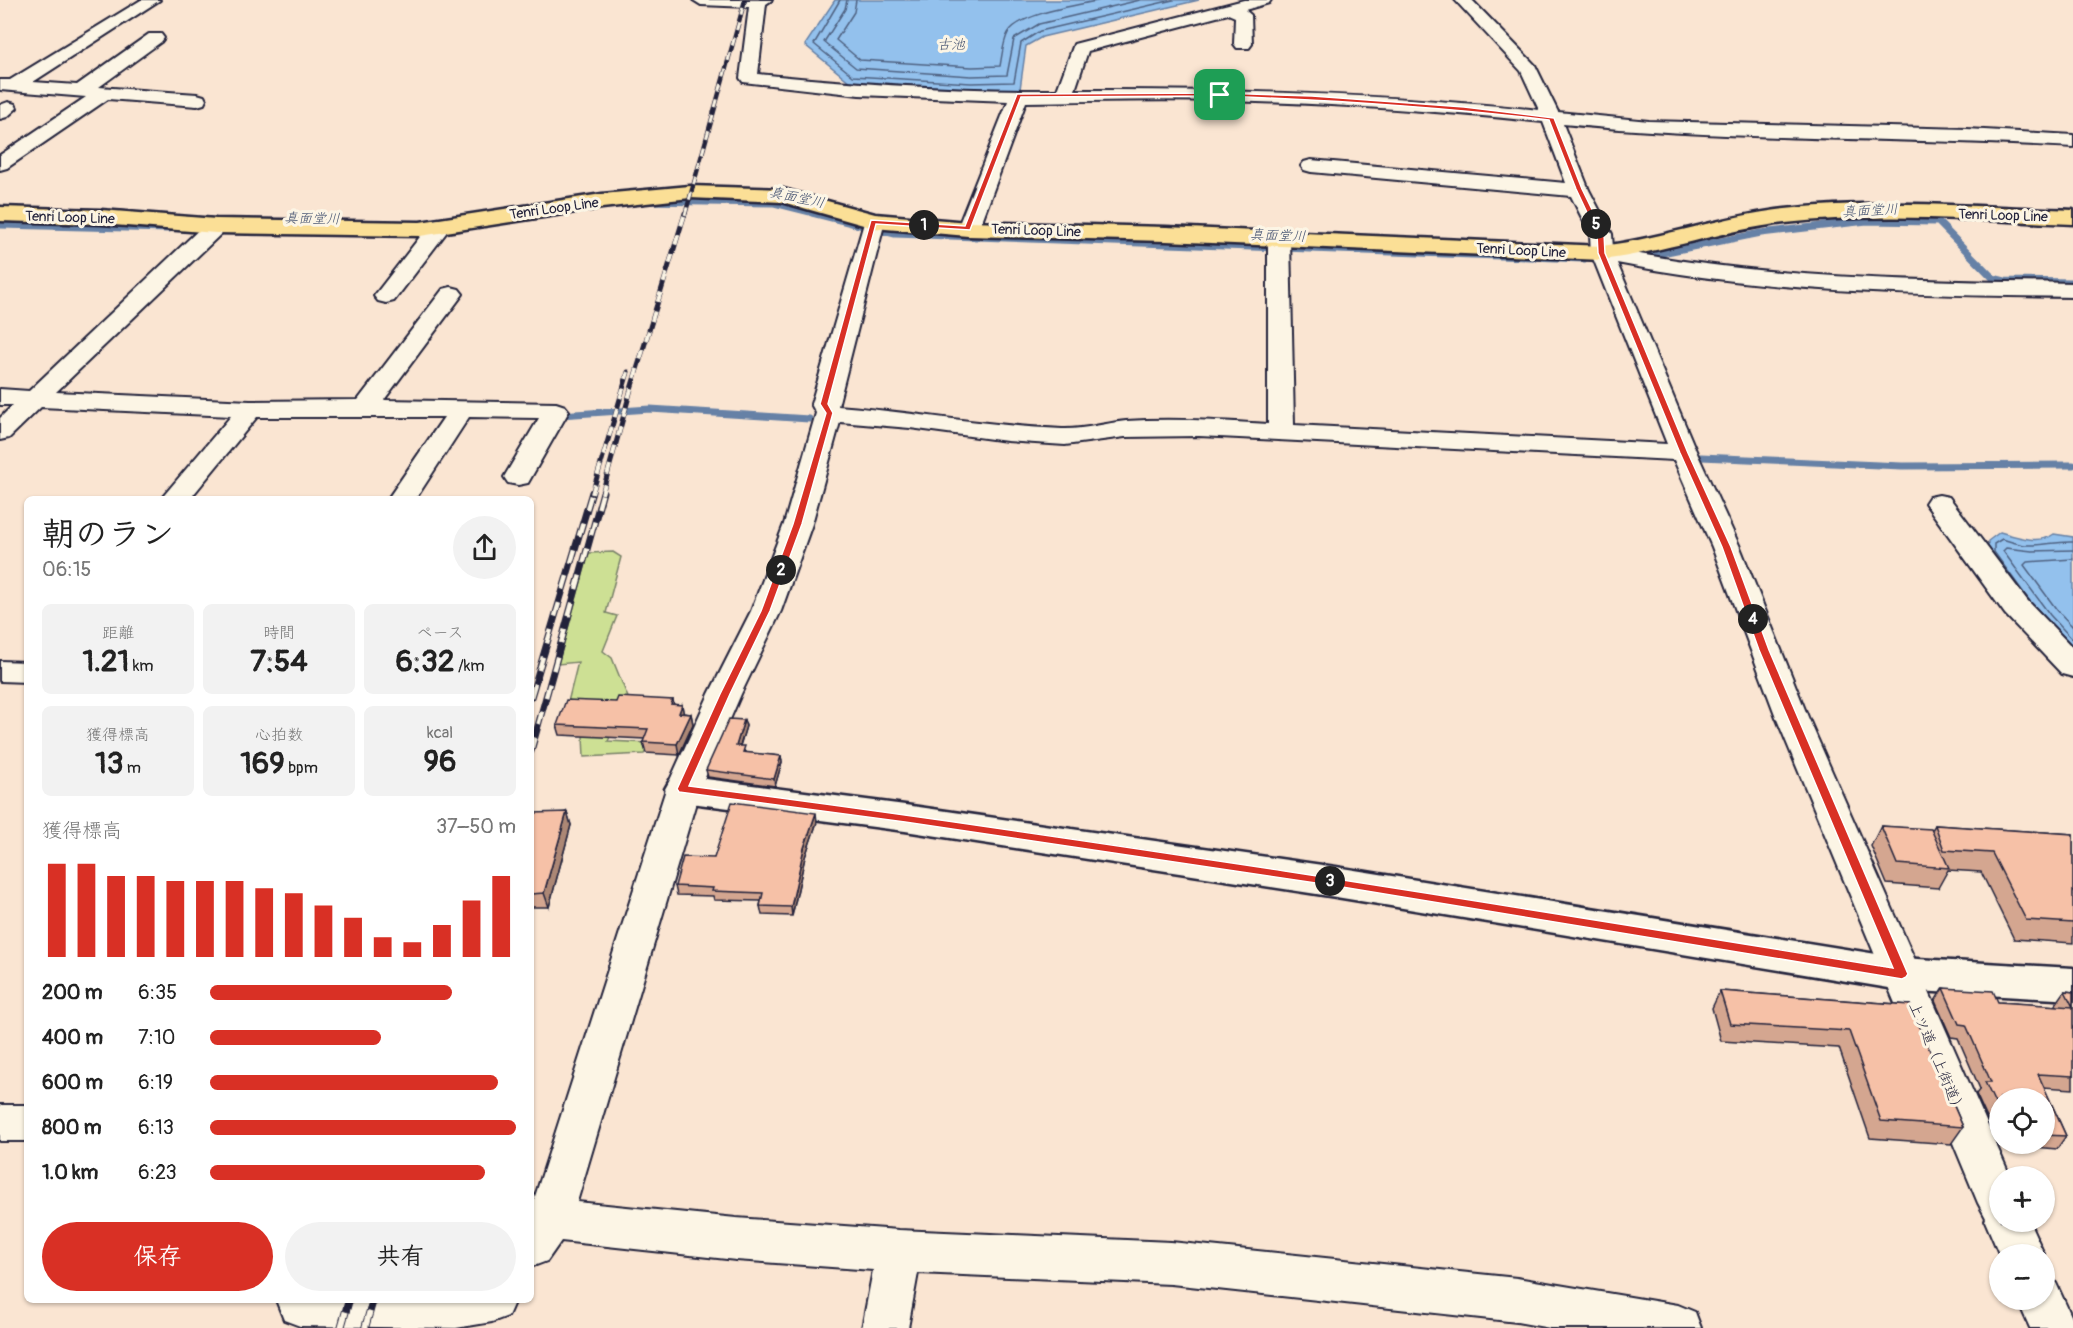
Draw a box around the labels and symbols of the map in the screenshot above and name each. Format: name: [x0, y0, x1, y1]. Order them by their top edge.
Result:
water label: 古池: [937, 36, 966, 53]
pin: [1194, 69, 1245, 120]
water label: 真面堂川: [768, 183, 826, 212]
street label: Tenri Loop Line: [508, 194, 600, 223]
water label: 真面堂川: [1842, 201, 1898, 220]
street label: Tenri Loop Line: [1958, 205, 2048, 226]
street label: Tenri Loop Line: [25, 207, 115, 228]
pin: 5: [1581, 209, 1611, 239]
water label: 真面堂川: [284, 210, 340, 227]
pin: 1: [909, 210, 939, 240]
street label: Tenri Loop Line: [991, 220, 1081, 241]
water label: 真面堂川: [1250, 226, 1306, 245]
street label: Tenri Loop Line: [1476, 240, 1566, 261]
pin: 2: [766, 555, 796, 585]
pin: 4: [1738, 604, 1768, 634]
pin: 3: [1315, 866, 1345, 896]
street label: 上ツ道（上街道）: [1904, 999, 1969, 1117]

